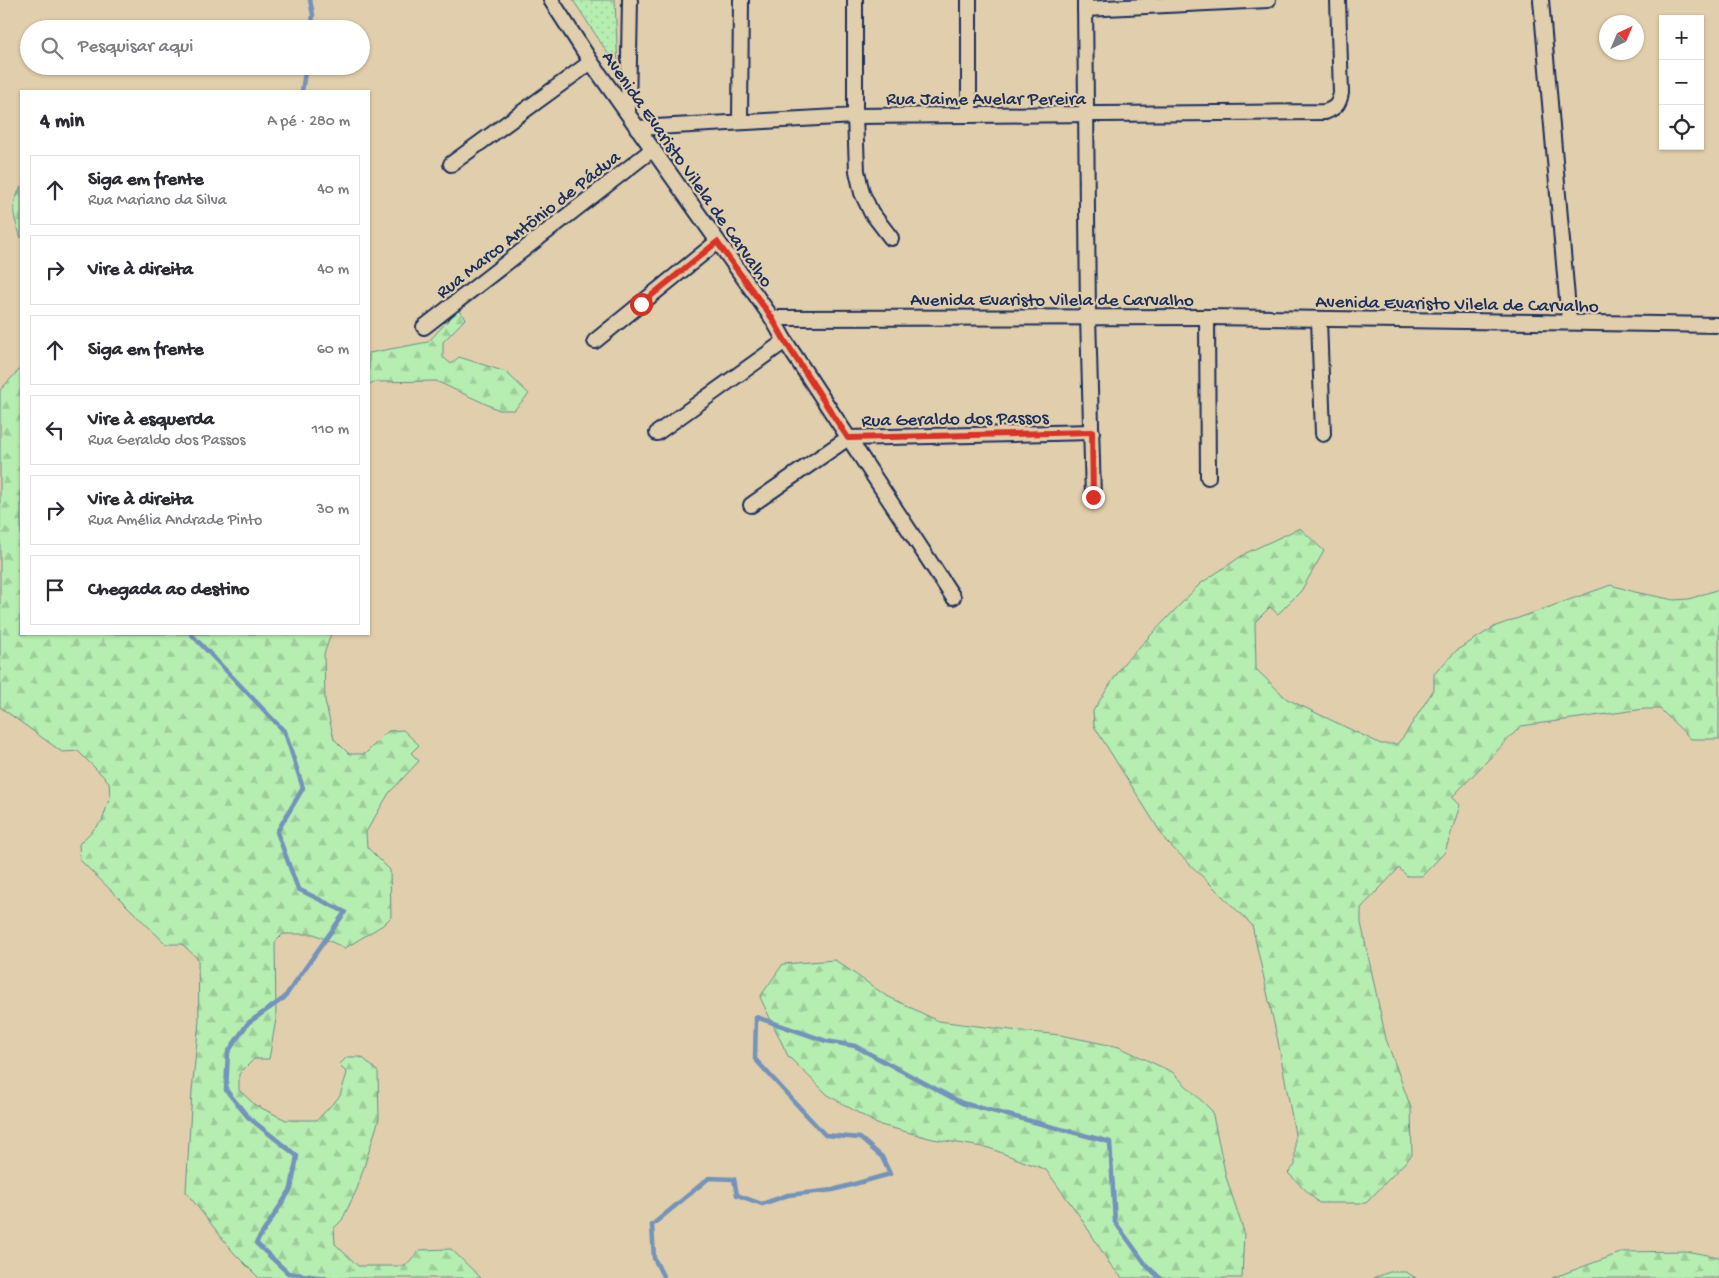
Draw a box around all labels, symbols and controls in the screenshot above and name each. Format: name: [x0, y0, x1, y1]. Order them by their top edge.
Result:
north arrow: [1599, 15, 1644, 60]
map controls: [1659, 15, 1704, 150]
button: +: [1659, 15, 1704, 60]
search box: [20, 20, 370, 75]
icon: search: [38, 34, 66, 62]
text: Pesquisar aqui: [78, 36, 193, 59]
street label: Avenida Evaristo Vilela de Carvalho: [595, 47, 777, 293]
button: −: [1659, 60, 1704, 105]
street label: Rua Jaime Avelar Pereira: [886, 89, 1087, 112]
button: locate: [1659, 105, 1704, 150]
text: 4 min: [40, 110, 84, 135]
text: A pé · 280 m: [267, 113, 350, 132]
street label: Rua Marco Antônio de Pádua: [432, 146, 627, 305]
text: Siga em frente: [88, 169, 204, 192]
icon: ahead: [41, 176, 69, 204]
text: 40 m: [317, 181, 349, 200]
text: Rua Mariano da Silva: [88, 192, 227, 211]
icon: right: [41, 256, 69, 284]
text: Vire à direita: [88, 259, 193, 282]
text: 40 m: [317, 261, 349, 280]
street label: Avenida Evaristo Vilela de Carvalho: [910, 290, 1194, 313]
street label: Avenida Evaristo Vilela de Carvalho: [1315, 292, 1599, 319]
route start: [630, 293, 653, 316]
icon: ahead: [41, 336, 69, 364]
text: Siga em frente: [88, 339, 204, 362]
text: 60 m: [317, 341, 349, 360]
street label: Rua Geraldo dos Passos: [861, 407, 1050, 434]
text: Vire à esquerda: [88, 409, 214, 432]
icon: left: [41, 416, 69, 444]
text: 110 m: [312, 421, 349, 440]
text: Rua Geraldo dos Passos: [88, 432, 246, 451]
route end: [1082, 486, 1105, 509]
text: Vire à direita: [88, 489, 193, 512]
icon: right: [41, 496, 69, 524]
text: 30 m: [316, 501, 349, 520]
text: Rua Amélia Andrade Pinto: [88, 512, 262, 531]
icon: arrive: [41, 576, 69, 604]
text: Chegada ao destino: [88, 579, 249, 602]

